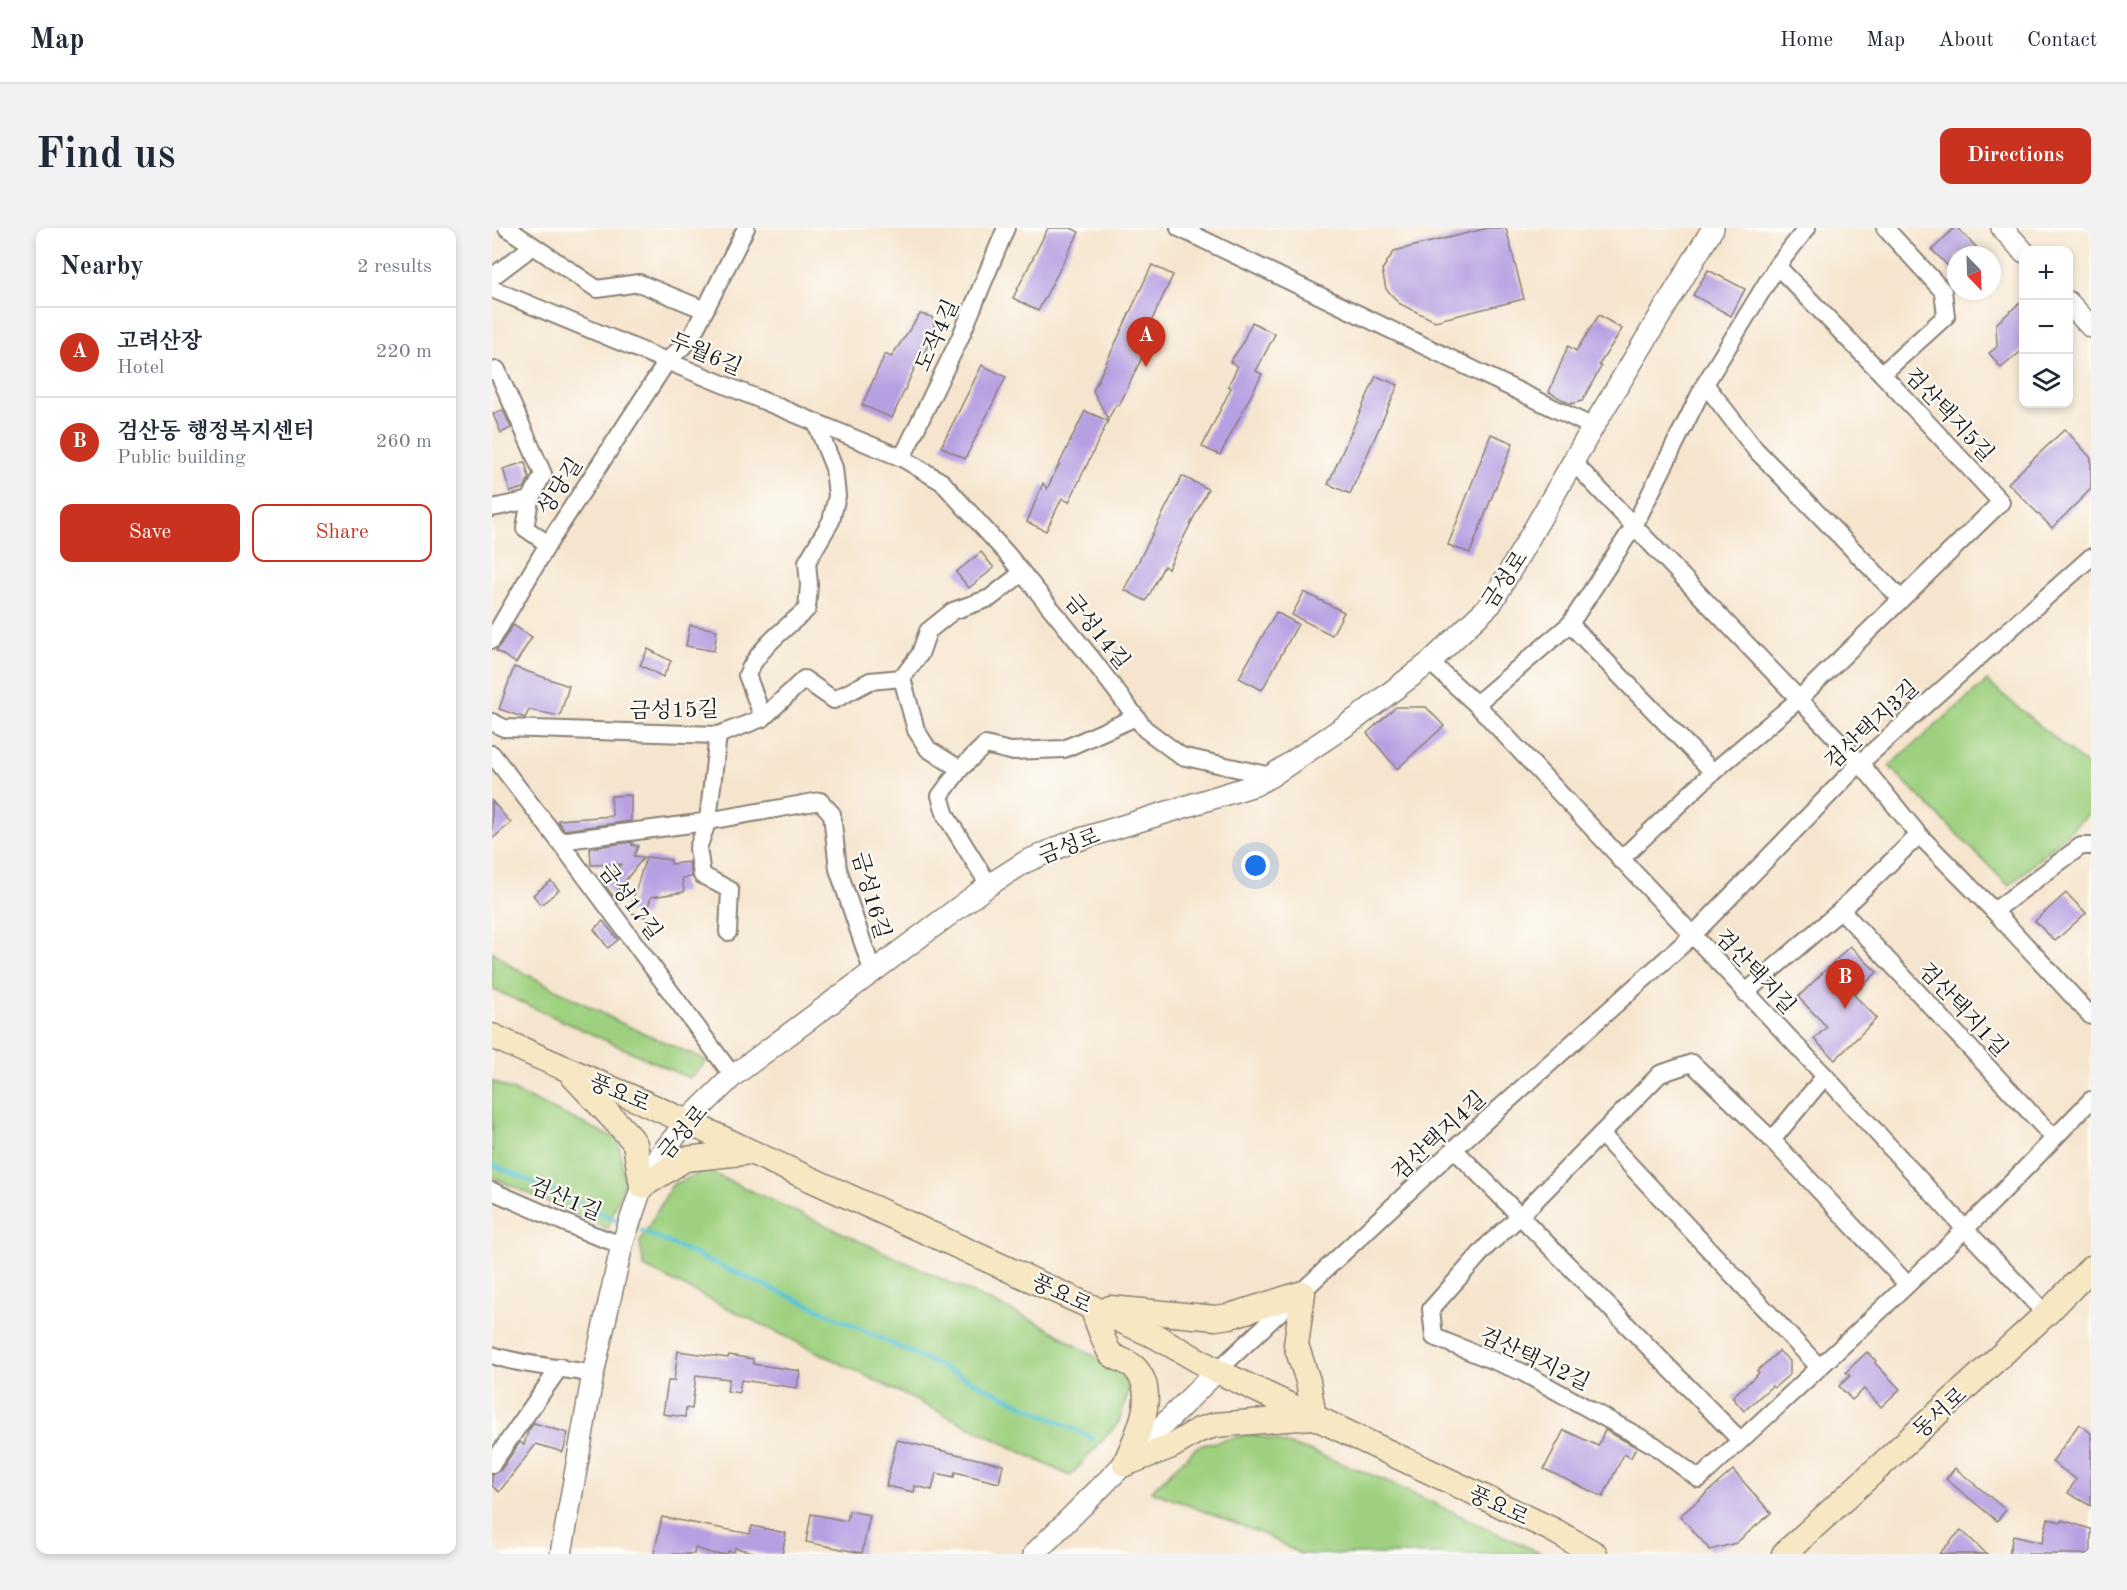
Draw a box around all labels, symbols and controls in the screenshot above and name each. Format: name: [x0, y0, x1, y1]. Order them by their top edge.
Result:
text: Map: [30, 27, 84, 55]
text: Home: [1780, 30, 1833, 51]
text: Map: [1866, 30, 1905, 51]
text: About: [1938, 30, 1994, 51]
text: Contact: [2027, 30, 2097, 51]
button: Directions: [1940, 128, 2091, 184]
text: Find us: [36, 135, 175, 177]
north arrow: [1947, 246, 2001, 300]
map controls: [2019, 246, 2073, 408]
button: +: [2019, 246, 2073, 300]
text: Nearby: [60, 254, 144, 280]
text: 2 results: [357, 257, 432, 277]
street label: 도작4길: [911, 296, 963, 375]
button: −: [2019, 300, 2073, 354]
pin: A: [1126, 318, 1166, 367]
street label: 두월6길: [666, 329, 745, 380]
text: 고려산장: [117, 331, 202, 353]
text: A: [72, 342, 87, 362]
text: 220 m: [376, 342, 432, 362]
button: layers: [2019, 354, 2073, 408]
text: Hotel: [117, 358, 164, 378]
street label: 검산택지5길: [1900, 364, 1998, 466]
text: 검산동 행정복지센터: [117, 421, 314, 443]
text: B: [72, 432, 87, 452]
text: 260 m: [376, 432, 432, 452]
text: Public building: [117, 448, 246, 468]
street label: 성당길: [533, 454, 587, 520]
button: Save: [60, 504, 240, 562]
button: Share: [252, 504, 432, 562]
street label: 금성로: [1478, 547, 1533, 613]
street label: 금성14길: [1060, 590, 1134, 674]
street label: 검산택지3길: [1821, 676, 1923, 774]
street label: 금성15길: [629, 698, 719, 723]
street label: 금성로: [1036, 824, 1103, 869]
street label: 금성16길: [847, 849, 894, 941]
your location: [1241, 851, 1270, 880]
street label: 금성17길: [594, 859, 666, 944]
street label: 검산택지길: [1710, 925, 1800, 1019]
street label: 검산택지1길: [1914, 959, 2012, 1061]
pin: B: [1826, 960, 1864, 1009]
street label: 풍요로: [586, 1069, 654, 1116]
street label: 검산택지4길: [1388, 1087, 1490, 1185]
street label: 금성로: [654, 1101, 712, 1165]
street label: 검산1길: [526, 1174, 605, 1225]
street label: 풍요로: [1028, 1270, 1096, 1318]
street label: 검산택지2길: [1476, 1324, 1593, 1395]
street label: 동서로: [1909, 1383, 1971, 1443]
street label: 풍요로: [1465, 1482, 1533, 1530]

